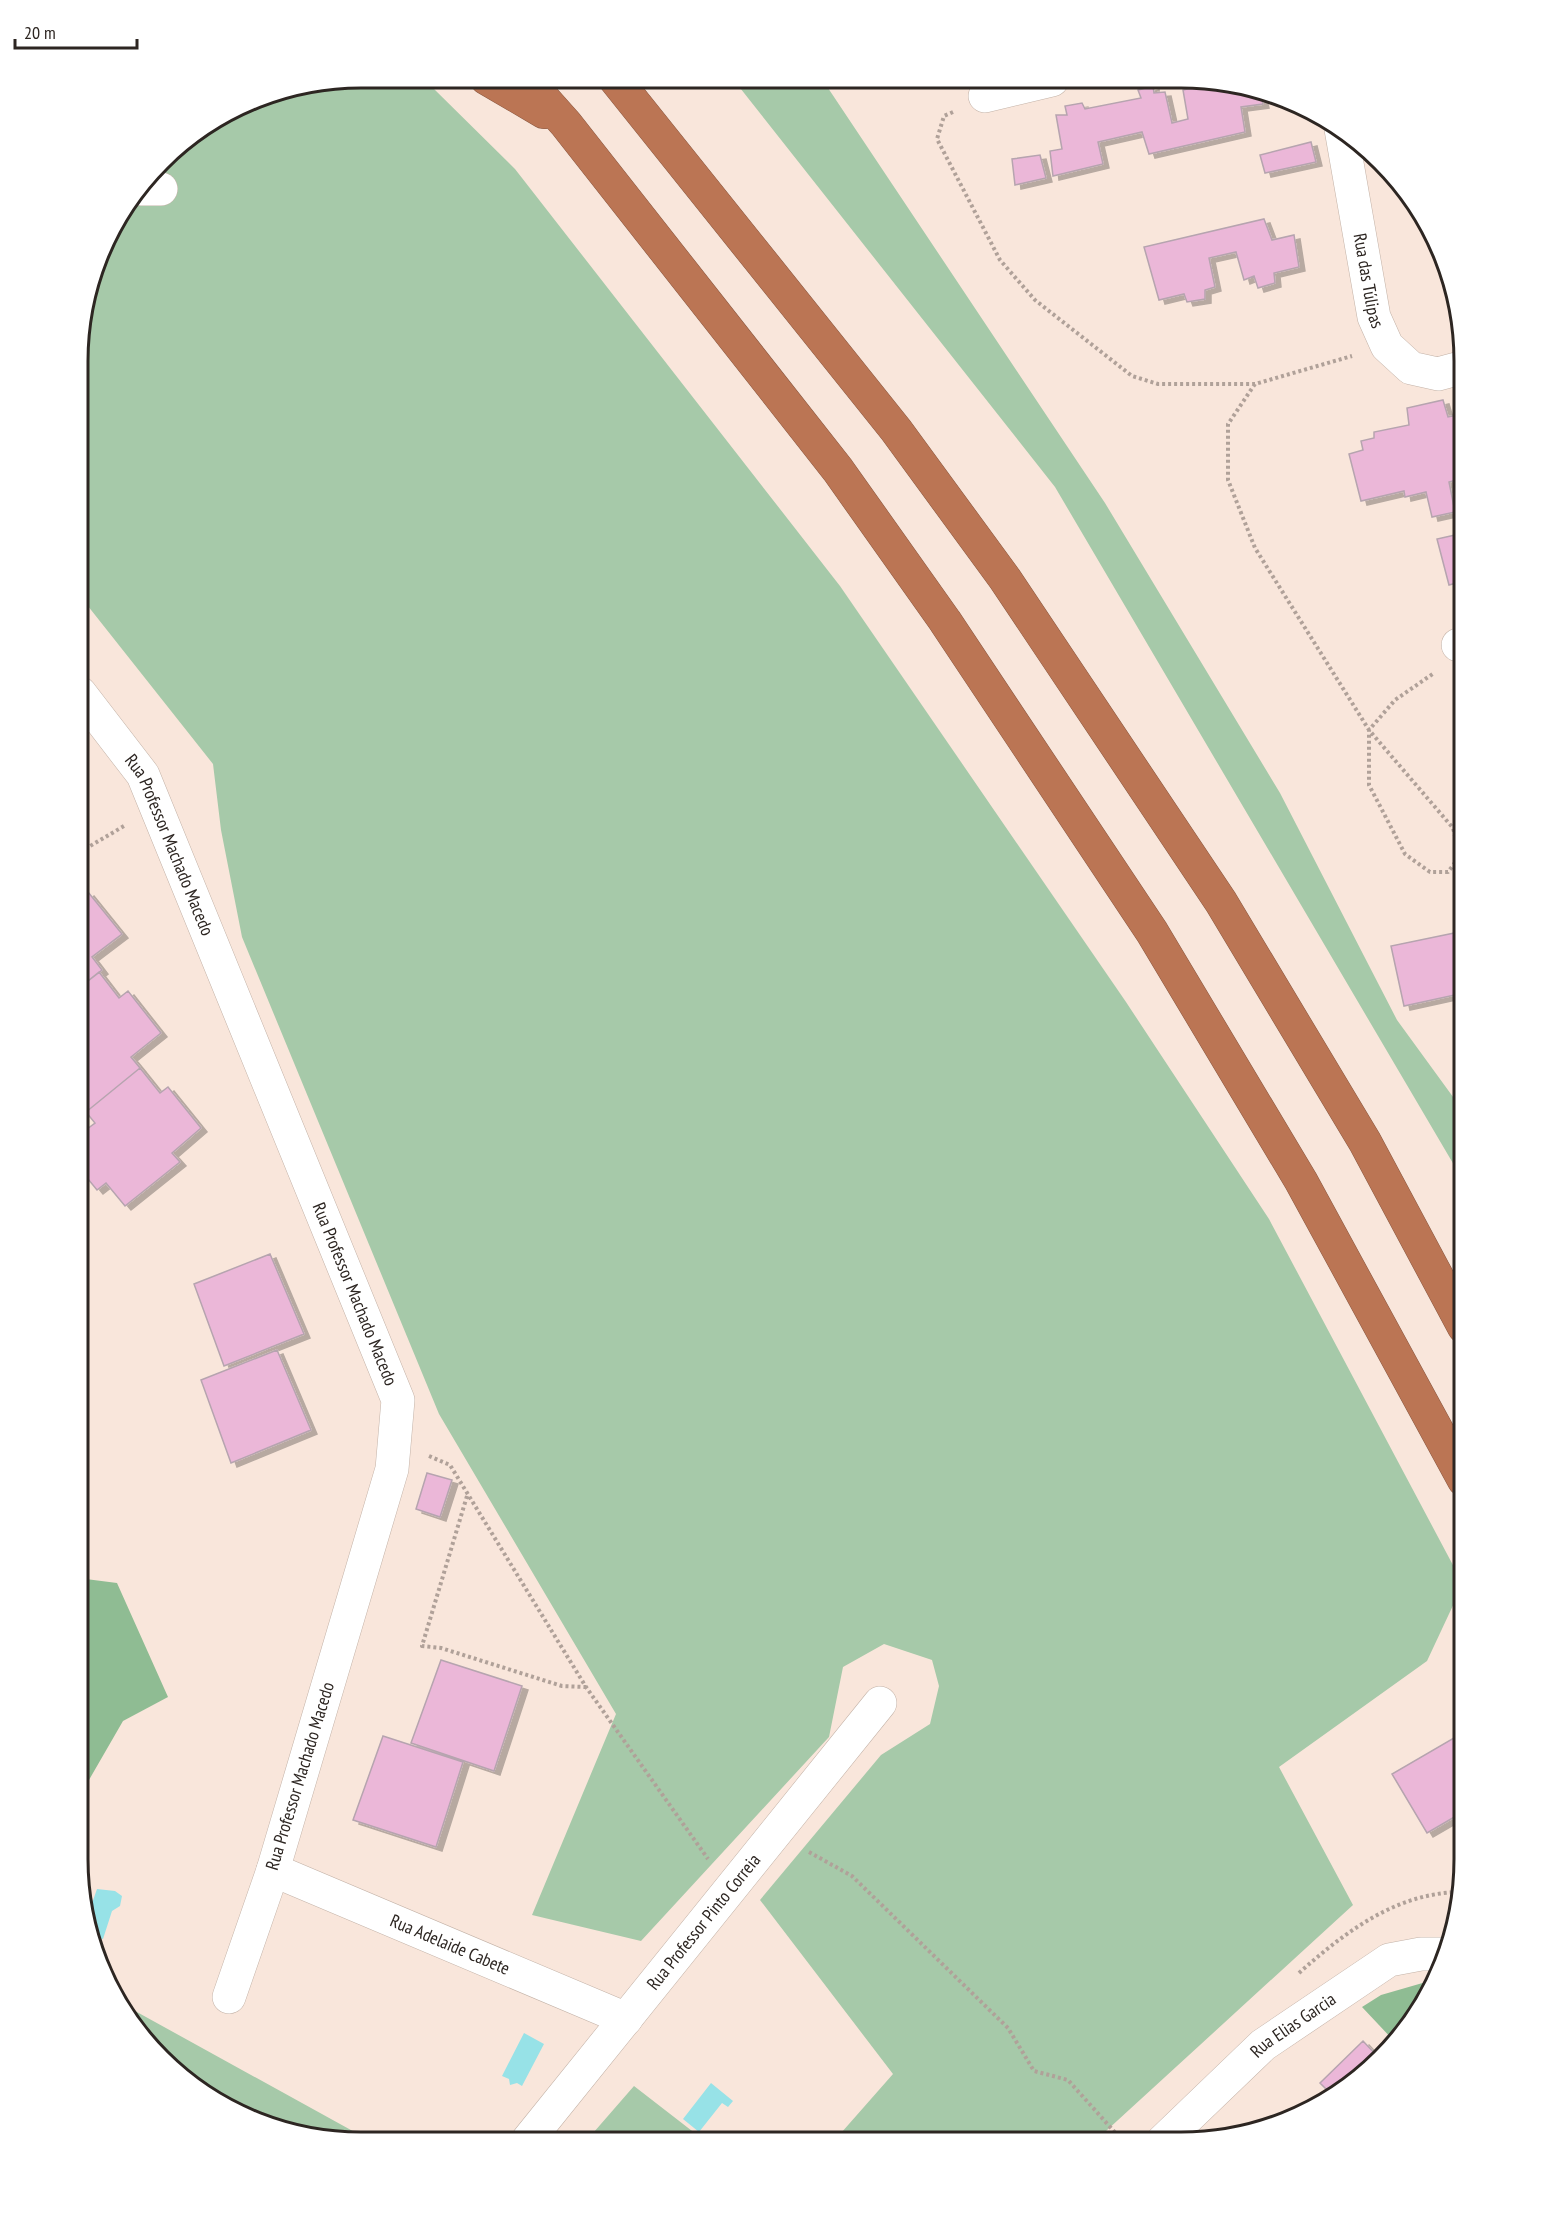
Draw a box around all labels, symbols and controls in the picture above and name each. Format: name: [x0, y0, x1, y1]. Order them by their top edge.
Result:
scale bar: [15, 12, 136, 50]
text: 20 m: [24, 21, 56, 44]
street label: Rua das Túlipas: [1348, 231, 1389, 332]
street label: Rua Professor Machado Macedo: [120, 749, 219, 939]
street label: Rua Professor Machado Macedo: [308, 1199, 403, 1389]
street label: Rua Professor Machado Macedo: [260, 1679, 339, 1873]
street label: Rua Professor Pinto Correia: [641, 1849, 765, 1995]
street label: Rua Adelaide Cabete: [387, 1909, 513, 1980]
street label: Rua Elias Garcia: [1245, 1987, 1340, 2062]

